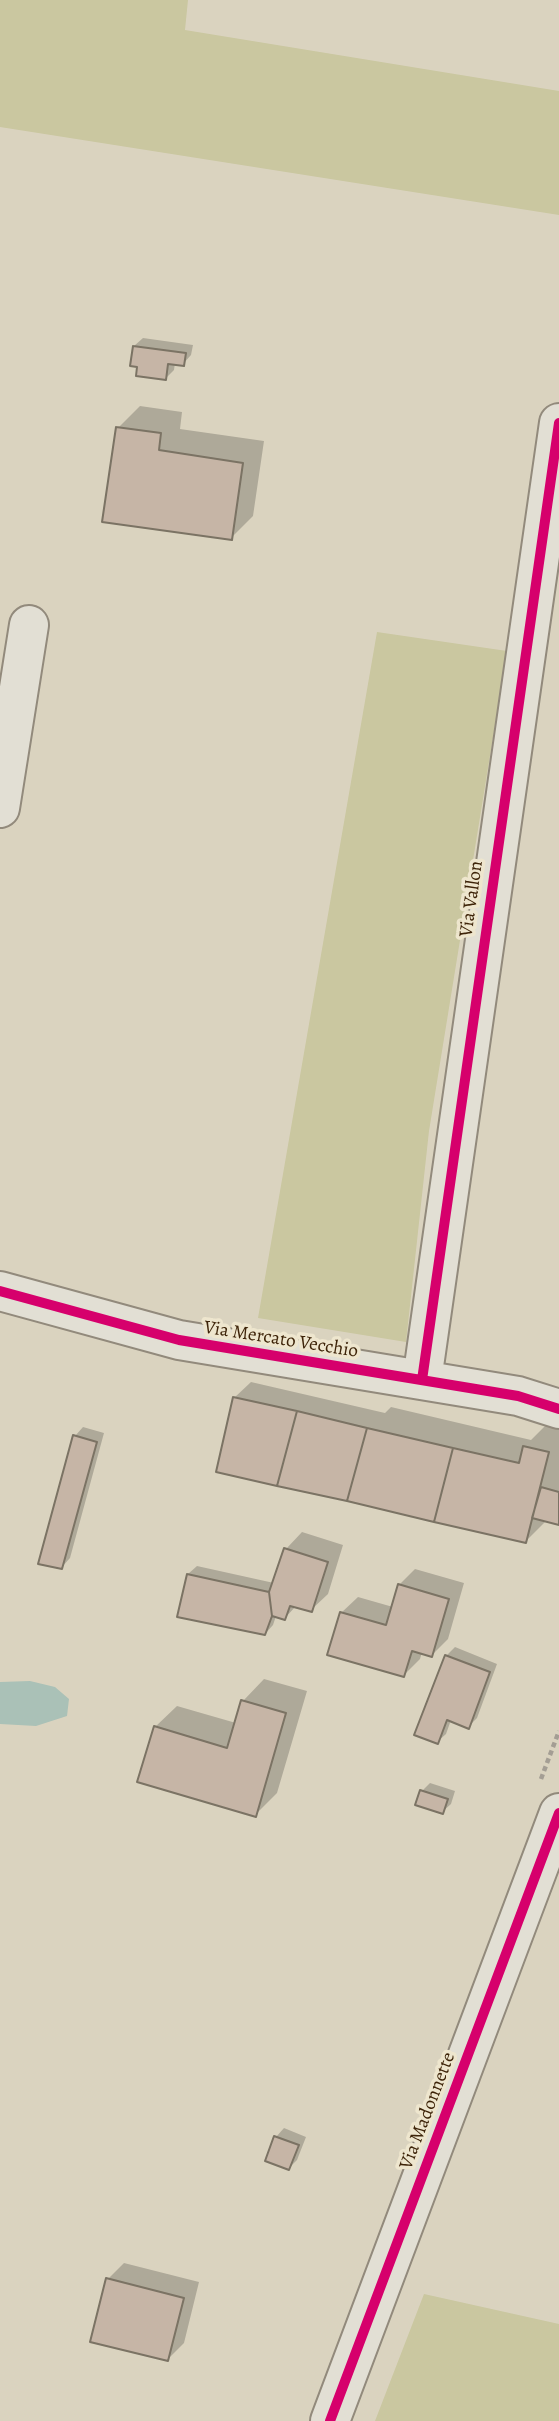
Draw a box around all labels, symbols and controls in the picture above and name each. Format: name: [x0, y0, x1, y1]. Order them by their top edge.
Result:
street label: Via Vallon: [455, 859, 489, 939]
street label: Via Mercato Vecchio: [202, 1317, 360, 1363]
street label: Via Madonnette: [395, 2049, 461, 2173]

